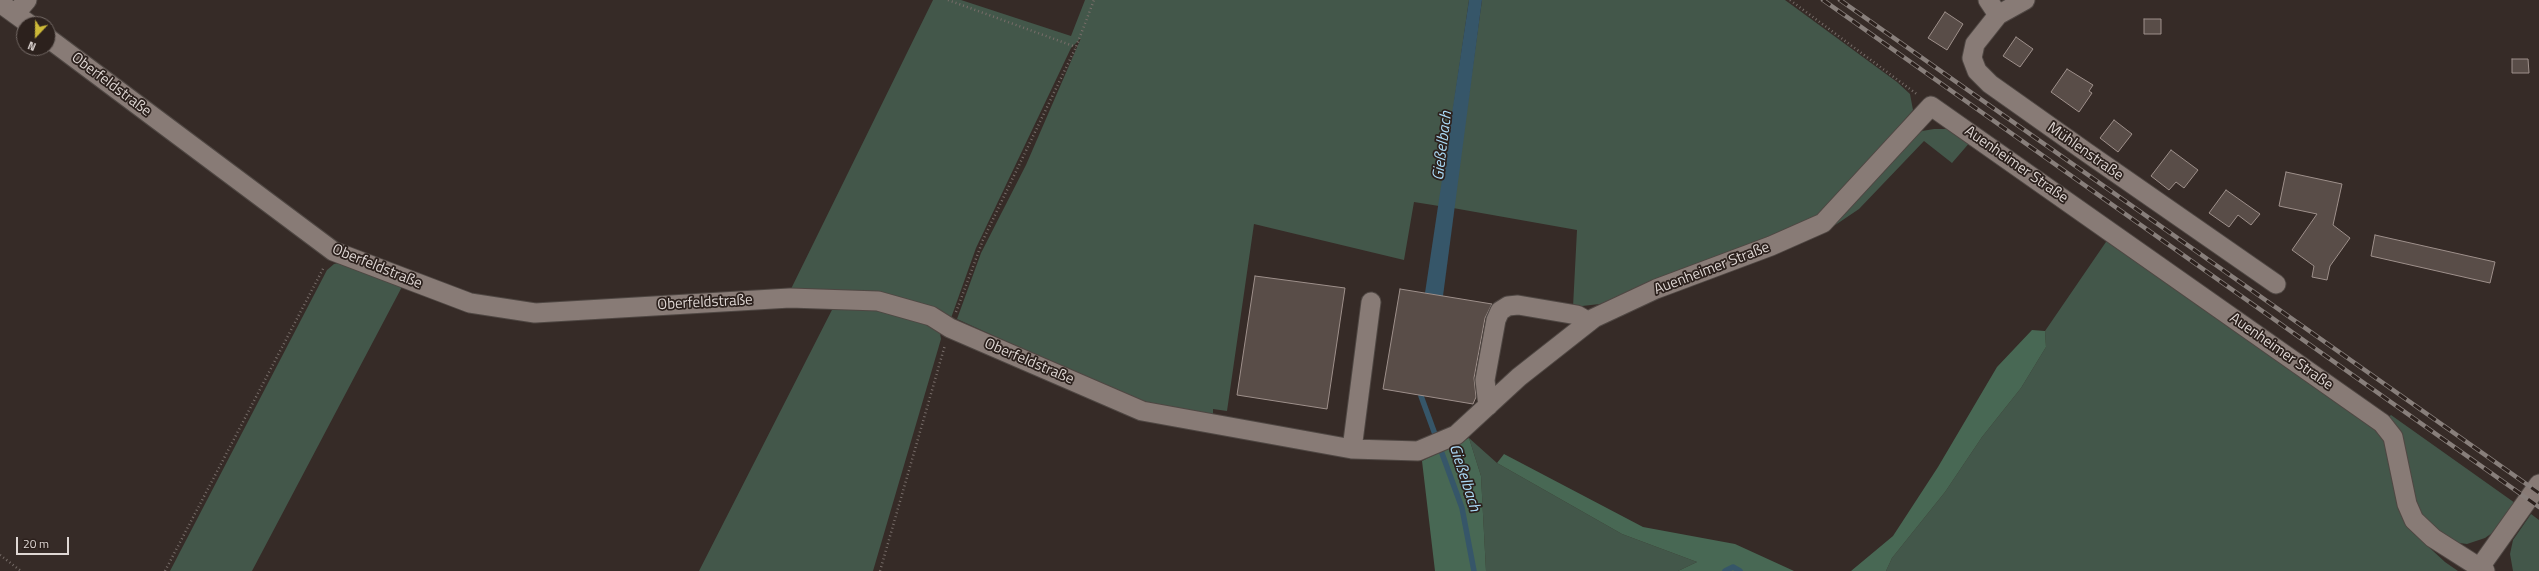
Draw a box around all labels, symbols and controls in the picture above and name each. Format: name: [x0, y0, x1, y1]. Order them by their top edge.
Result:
north arrow: [16, 16, 56, 56]
text: N: [25, 37, 38, 55]
street label: Oberfeldstraße: [67, 49, 155, 121]
water label: Gießelbach: [1429, 110, 1457, 182]
street label: Mühlenstraße: [2043, 119, 2127, 185]
street label: Auenheimer Straße: [1961, 123, 2071, 207]
street label: Auenheimer Straße: [1652, 239, 1772, 299]
street label: Oberfeldstraße: [329, 241, 425, 293]
street label: Oberfeldstraße: [657, 292, 753, 314]
street label: Auenheimer Straße: [2226, 310, 2336, 394]
street label: Oberfeldstraße: [982, 335, 1076, 389]
water label: Gießelbach: [1444, 442, 1484, 514]
scale bar: [18, 529, 71, 555]
text: 20 m: [23, 534, 49, 553]

